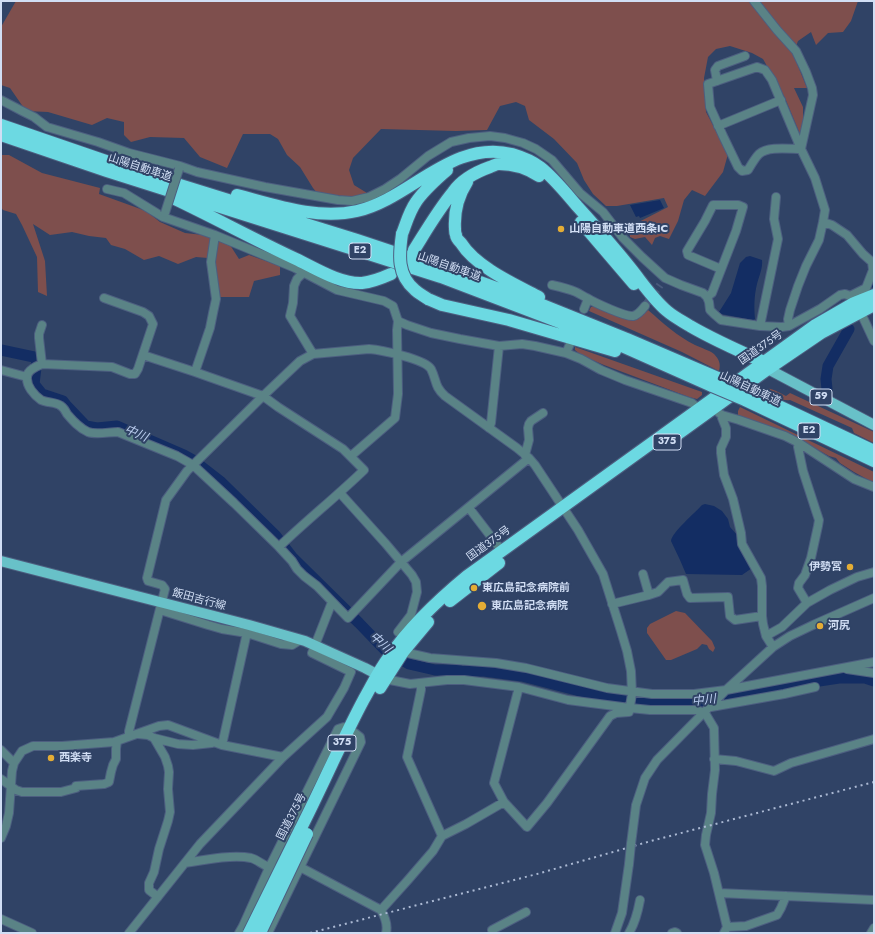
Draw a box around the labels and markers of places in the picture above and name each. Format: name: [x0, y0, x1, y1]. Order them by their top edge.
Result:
place label: 山陽自動車道西条IC: [569, 222, 668, 236]
marker: 山陽自動車道西条IC: [556, 224, 566, 234]
place label: 伊勢宮: [809, 560, 842, 574]
marker: 伊勢宮: [845, 562, 855, 572]
place label: 東広島記念病院前: [482, 581, 570, 595]
marker: 東広島記念病院前: [469, 583, 479, 593]
place label: 東広島記念病院: [491, 599, 568, 613]
marker: 東広島記念病院: [476, 600, 488, 612]
place label: 河尻: [828, 619, 850, 633]
marker: 河尻: [815, 621, 825, 631]
place label: 西楽寺: [59, 751, 92, 765]
marker: 西楽寺: [46, 753, 56, 763]

